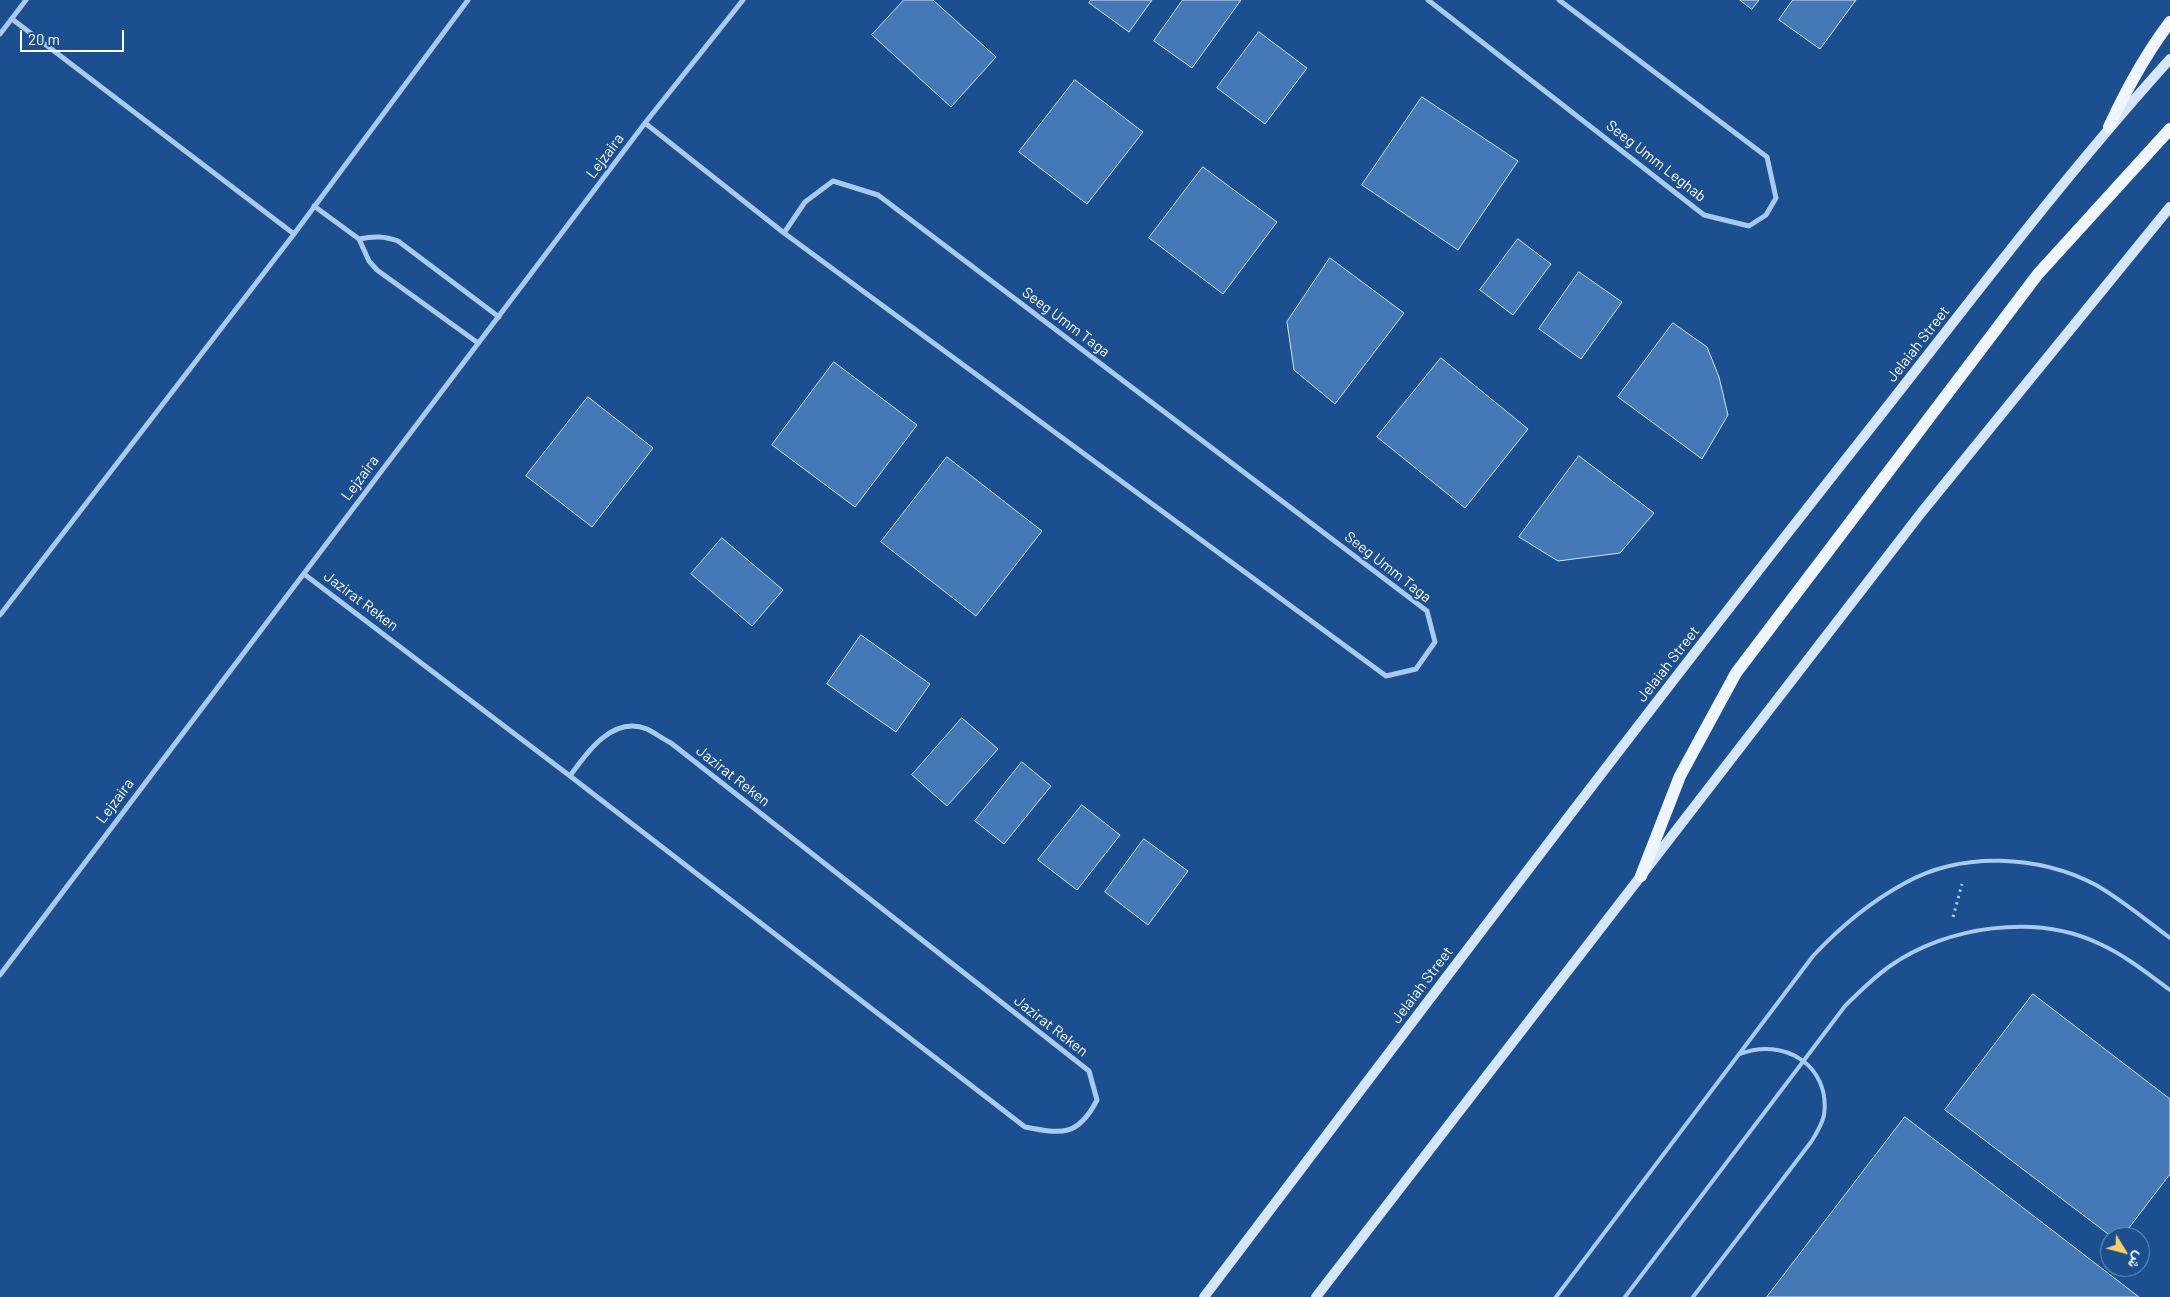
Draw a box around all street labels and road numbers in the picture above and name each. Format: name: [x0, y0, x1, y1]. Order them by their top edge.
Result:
street label: Seeg Umm Leghab: [1602, 116, 1710, 206]
street label: Lejzaira: [582, 130, 628, 182]
street label: Seeg Umm Taga: [1019, 283, 1113, 361]
street label: Jelaiah Street: [1883, 302, 1953, 386]
street label: Lejzaira: [337, 452, 383, 504]
street label: Seeg Umm Taga: [1341, 528, 1435, 606]
street label: Jazirat Reken: [320, 567, 402, 635]
street label: Jelaiah Street: [1633, 622, 1703, 706]
street label: Jazirat Reken: [692, 742, 774, 810]
street label: Lejzaira: [92, 775, 138, 827]
street label: Jelaiah Street: [1387, 943, 1457, 1027]
street label: Jazirat Reken: [1010, 992, 1092, 1060]

